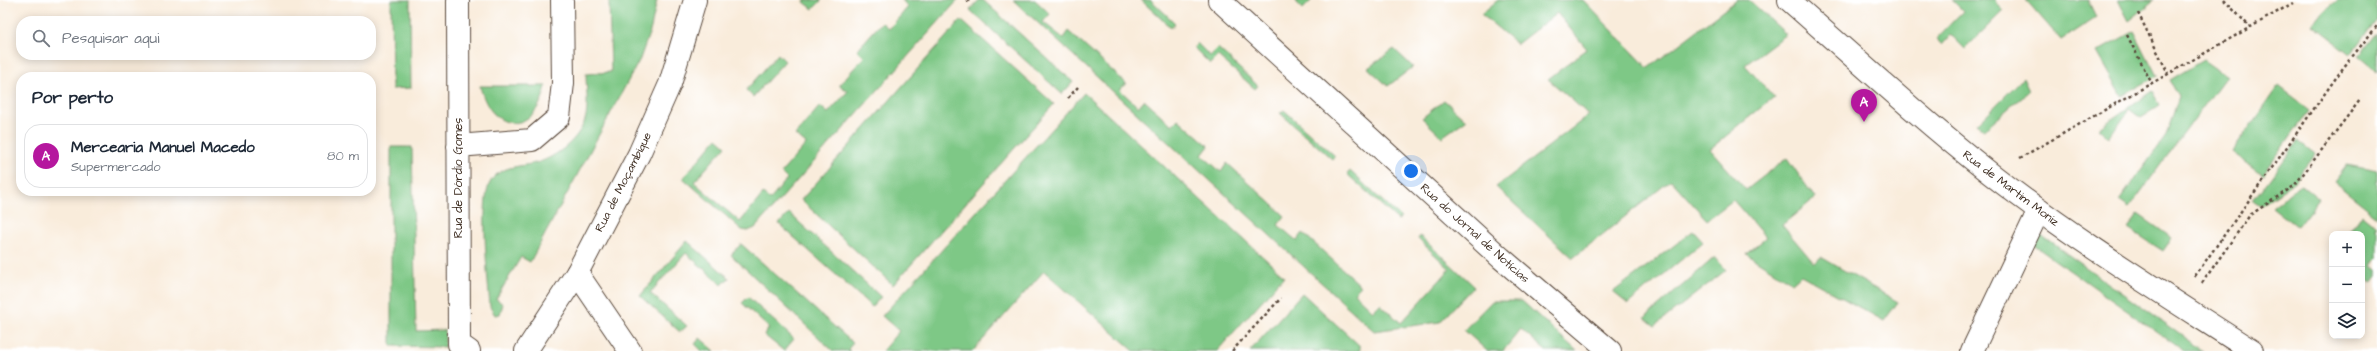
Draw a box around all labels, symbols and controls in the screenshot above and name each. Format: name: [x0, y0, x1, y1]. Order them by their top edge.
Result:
search box: [16, 16, 376, 60]
icon: search: [30, 27, 52, 49]
text: Pesquisar aqui: [62, 28, 159, 49]
text: Por perto: [32, 86, 113, 110]
pin: A: [1851, 89, 1877, 122]
street label: Rua de Dórdio Gomes: [450, 118, 467, 238]
street label: Rua de Moçambique: [591, 129, 656, 235]
text: Mercearia Manuel Macedo: [71, 137, 255, 158]
street label: Rua de Martim Moniz: [1959, 146, 2063, 230]
text: A: [42, 147, 50, 165]
text: 80 m: [327, 147, 359, 165]
text: Supermercado: [71, 158, 161, 176]
your location: [1401, 161, 1421, 181]
street label: Rua do Jornal de Notícias: [1416, 180, 1533, 287]
map controls: [2329, 231, 2365, 339]
button: +: [2329, 231, 2365, 267]
button: −: [2329, 267, 2365, 303]
button: layers: [2329, 303, 2365, 339]

